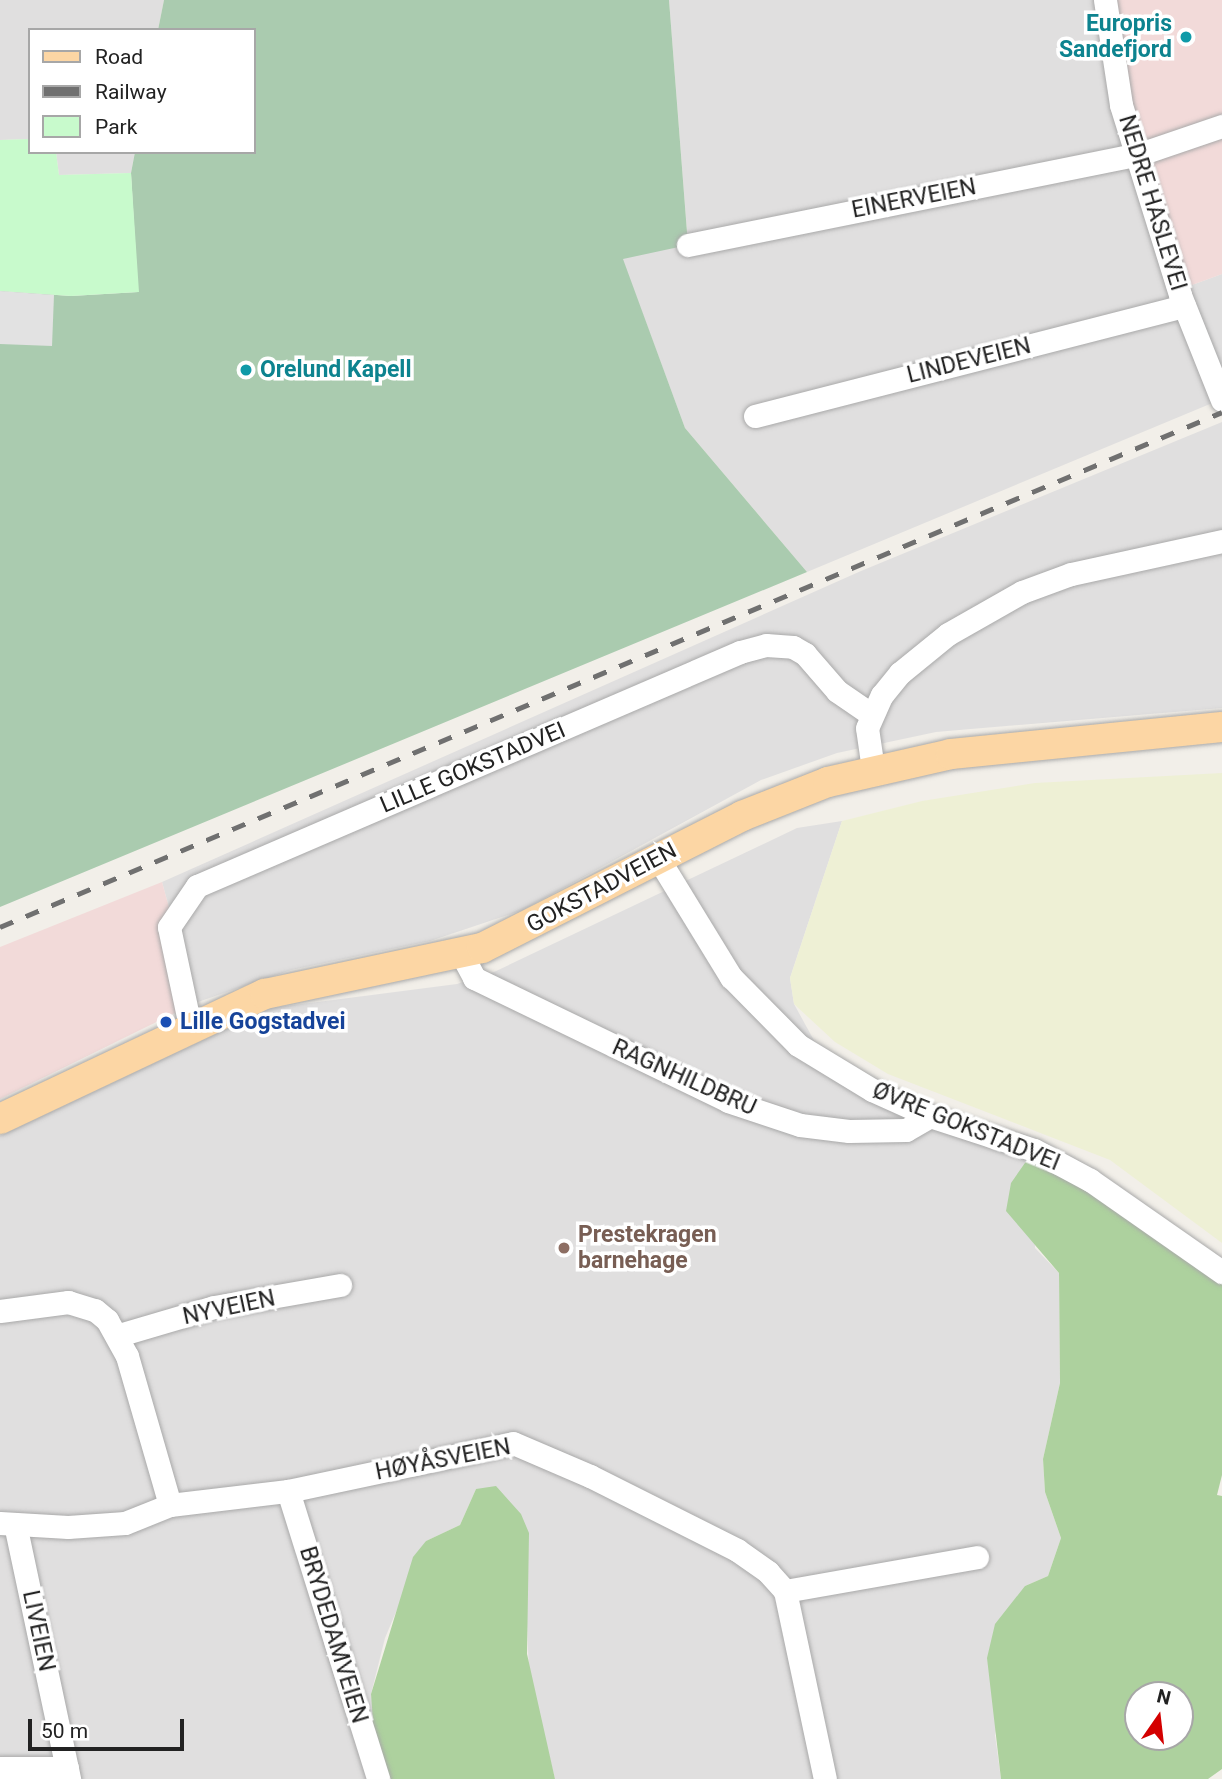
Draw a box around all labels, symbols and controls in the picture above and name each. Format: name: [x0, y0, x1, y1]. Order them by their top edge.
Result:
place label: Europris Sandefjord: [1059, 10, 1172, 64]
legend: [28, 28, 256, 154]
marker: Europris Sandefjord: [1178, 29, 1194, 45]
text: Road: [95, 45, 143, 69]
text: Railway: [95, 80, 167, 104]
street label: NEDRE HASLEVEI: [1112, 112, 1192, 294]
text: Park: [95, 115, 137, 139]
street label: EINERVEIEN: [849, 173, 979, 225]
street label: LINDEVEIEN: [904, 332, 1034, 390]
place label: Orelund Kapell: [260, 356, 411, 384]
marker: Orelund Kapell: [238, 362, 254, 378]
street label: LILLE GOKSTADVEI: [376, 717, 570, 819]
street label: GOKSTADVEIEN: [522, 837, 682, 939]
place label: Lille Gogstadvei: [180, 1008, 346, 1036]
marker: Lille Gogstadvei: [158, 1014, 174, 1030]
street label: RAGNHILDBRU: [608, 1034, 760, 1122]
street label: ØVRE GOKSTADVEI: [868, 1077, 1064, 1177]
place label: Prestekragen barnehage: [578, 1221, 717, 1275]
marker: Prestekragen barnehage: [556, 1240, 572, 1256]
street label: NYVEIEN: [180, 1285, 278, 1331]
street label: HØYÅSVEIEN: [373, 1433, 513, 1487]
street label: BRYDEDAMVEIEN: [293, 1543, 373, 1727]
street label: LIVEIEN: [16, 1588, 60, 1674]
north arrow: [1124, 1681, 1194, 1751]
text: N: [1154, 1684, 1173, 1710]
scale bar: [32, 1706, 187, 1750]
text: 50 m: [41, 1719, 88, 1743]

